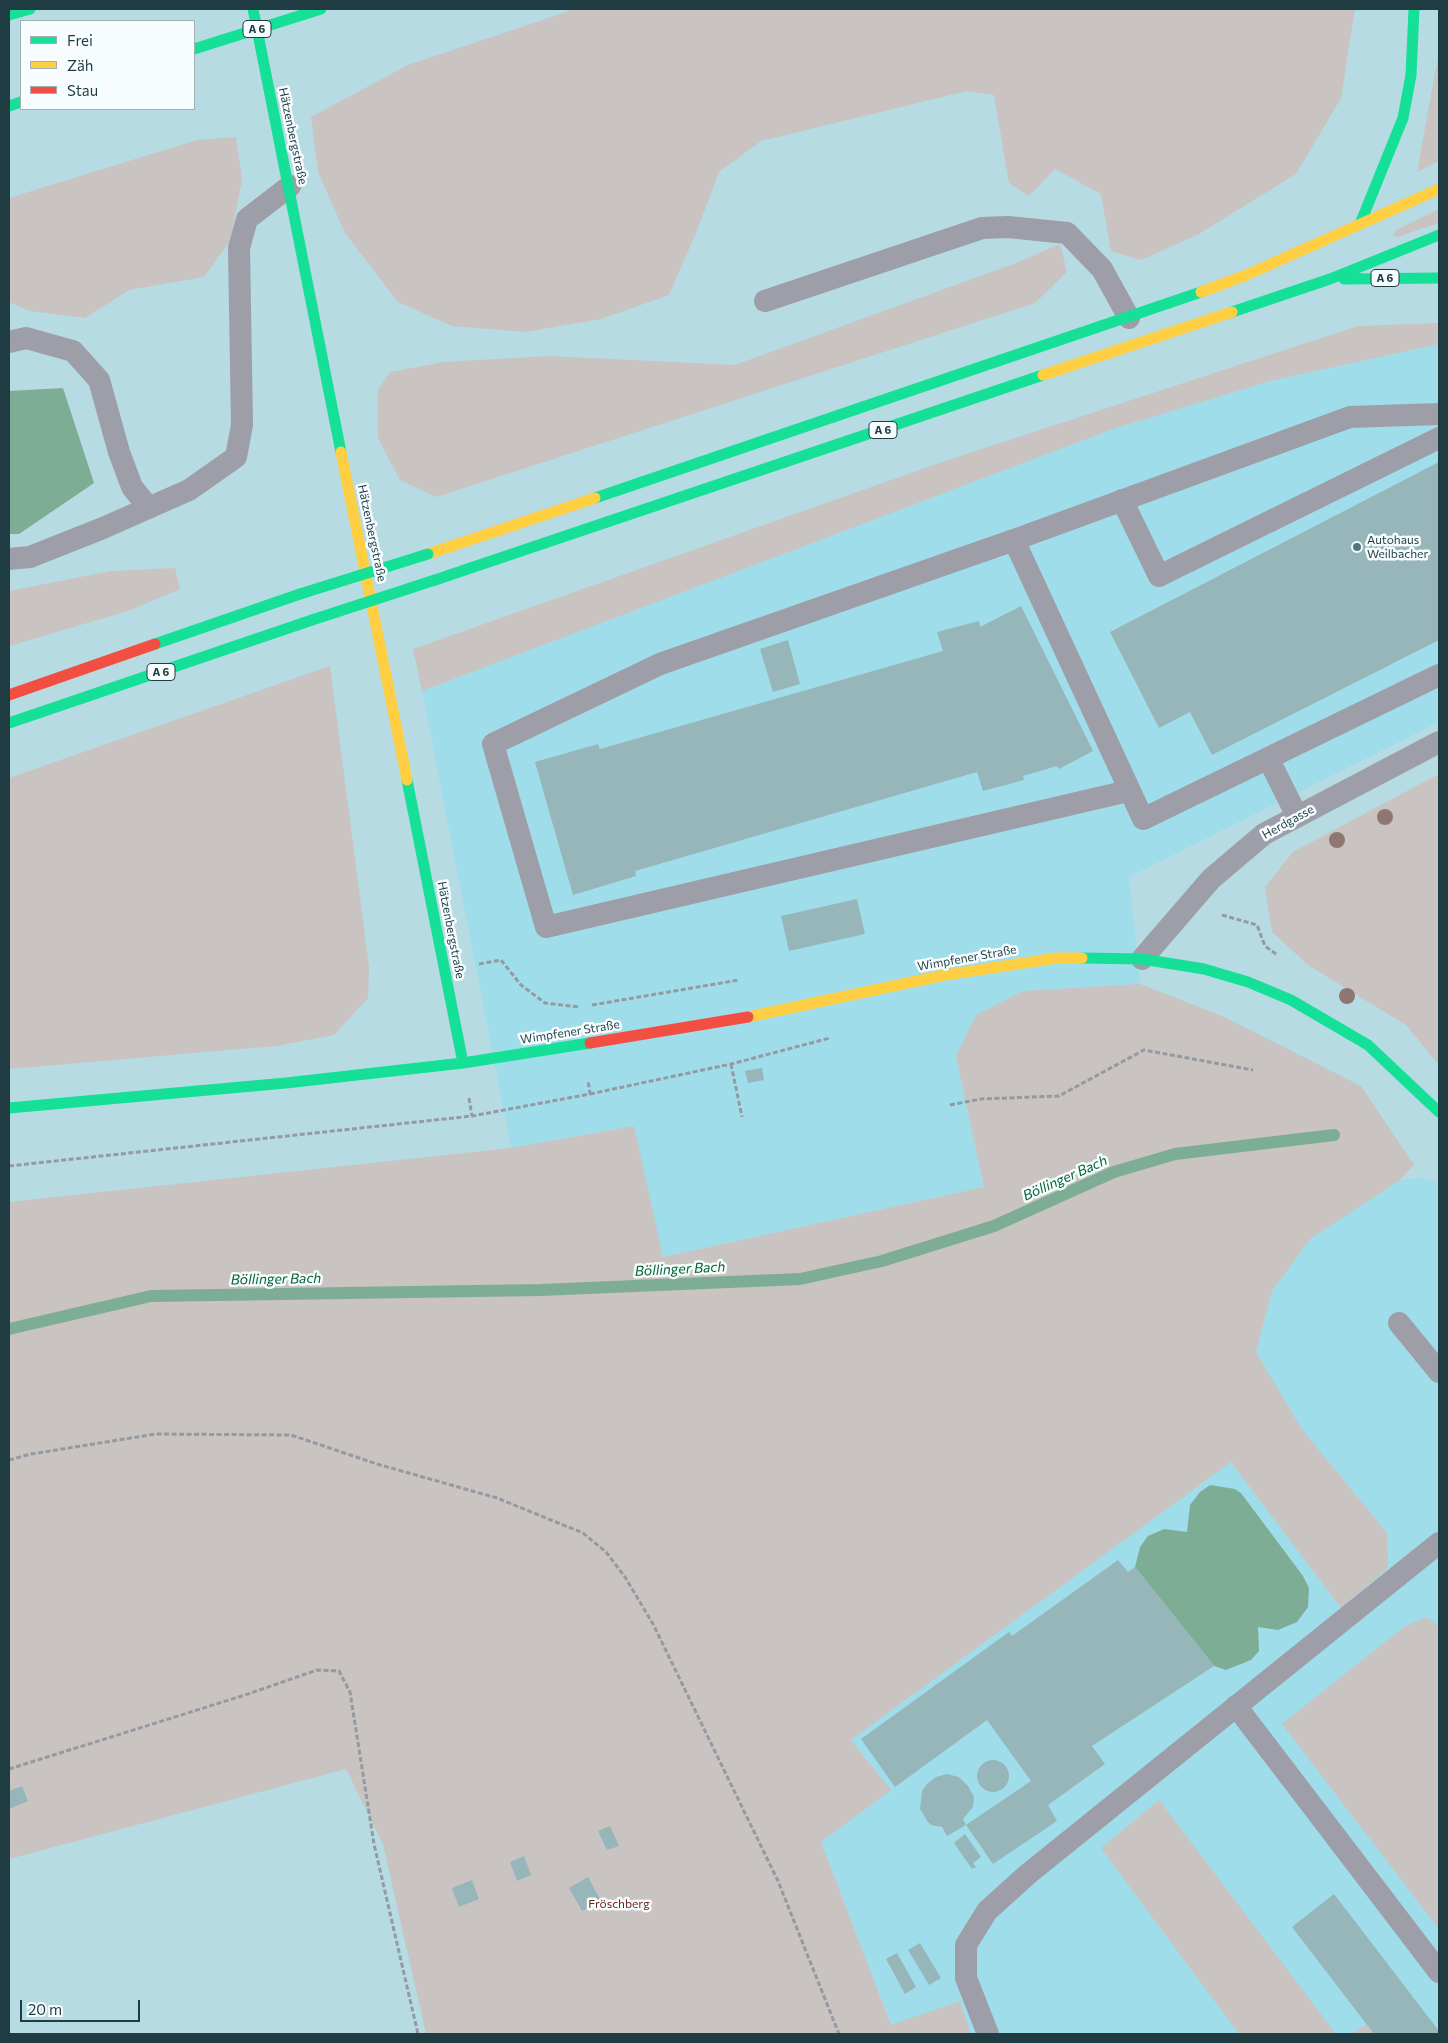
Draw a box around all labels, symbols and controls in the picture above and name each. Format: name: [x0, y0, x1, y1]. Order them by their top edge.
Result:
legend: [20, 20, 195, 110]
road number: A 6: [243, 20, 271, 38]
text: Frei: [67, 31, 93, 49]
text: Zäh: [67, 56, 93, 74]
text: Stau: [67, 81, 98, 99]
street label: Hätzenbergstraße: [276, 86, 310, 186]
road number: A 6: [1371, 270, 1399, 286]
road number: A 6: [869, 422, 897, 438]
street label: Hätzenbergstraße: [355, 483, 389, 583]
place label: Autohaus Weilbacher: [1367, 533, 1428, 561]
marker: Autohaus Weilbacher: [1351, 541, 1363, 553]
road number: A 6: [147, 664, 175, 680]
street label: Herdgasse: [1260, 802, 1316, 842]
street label: Hätzenbergstraße: [434, 880, 468, 980]
street label: Wimpfener Straße: [916, 942, 1018, 974]
street label: Wimpfener Straße: [519, 1017, 621, 1047]
water label: Böllinger Bach: [1020, 1152, 1110, 1204]
water label: Böllinger Bach: [634, 1258, 726, 1280]
water label: Böllinger Bach: [231, 1270, 321, 1288]
park label: Fröschberg: [588, 1897, 650, 1911]
scale bar: [22, 1990, 142, 2022]
text: 20 m: [28, 2000, 62, 2018]

